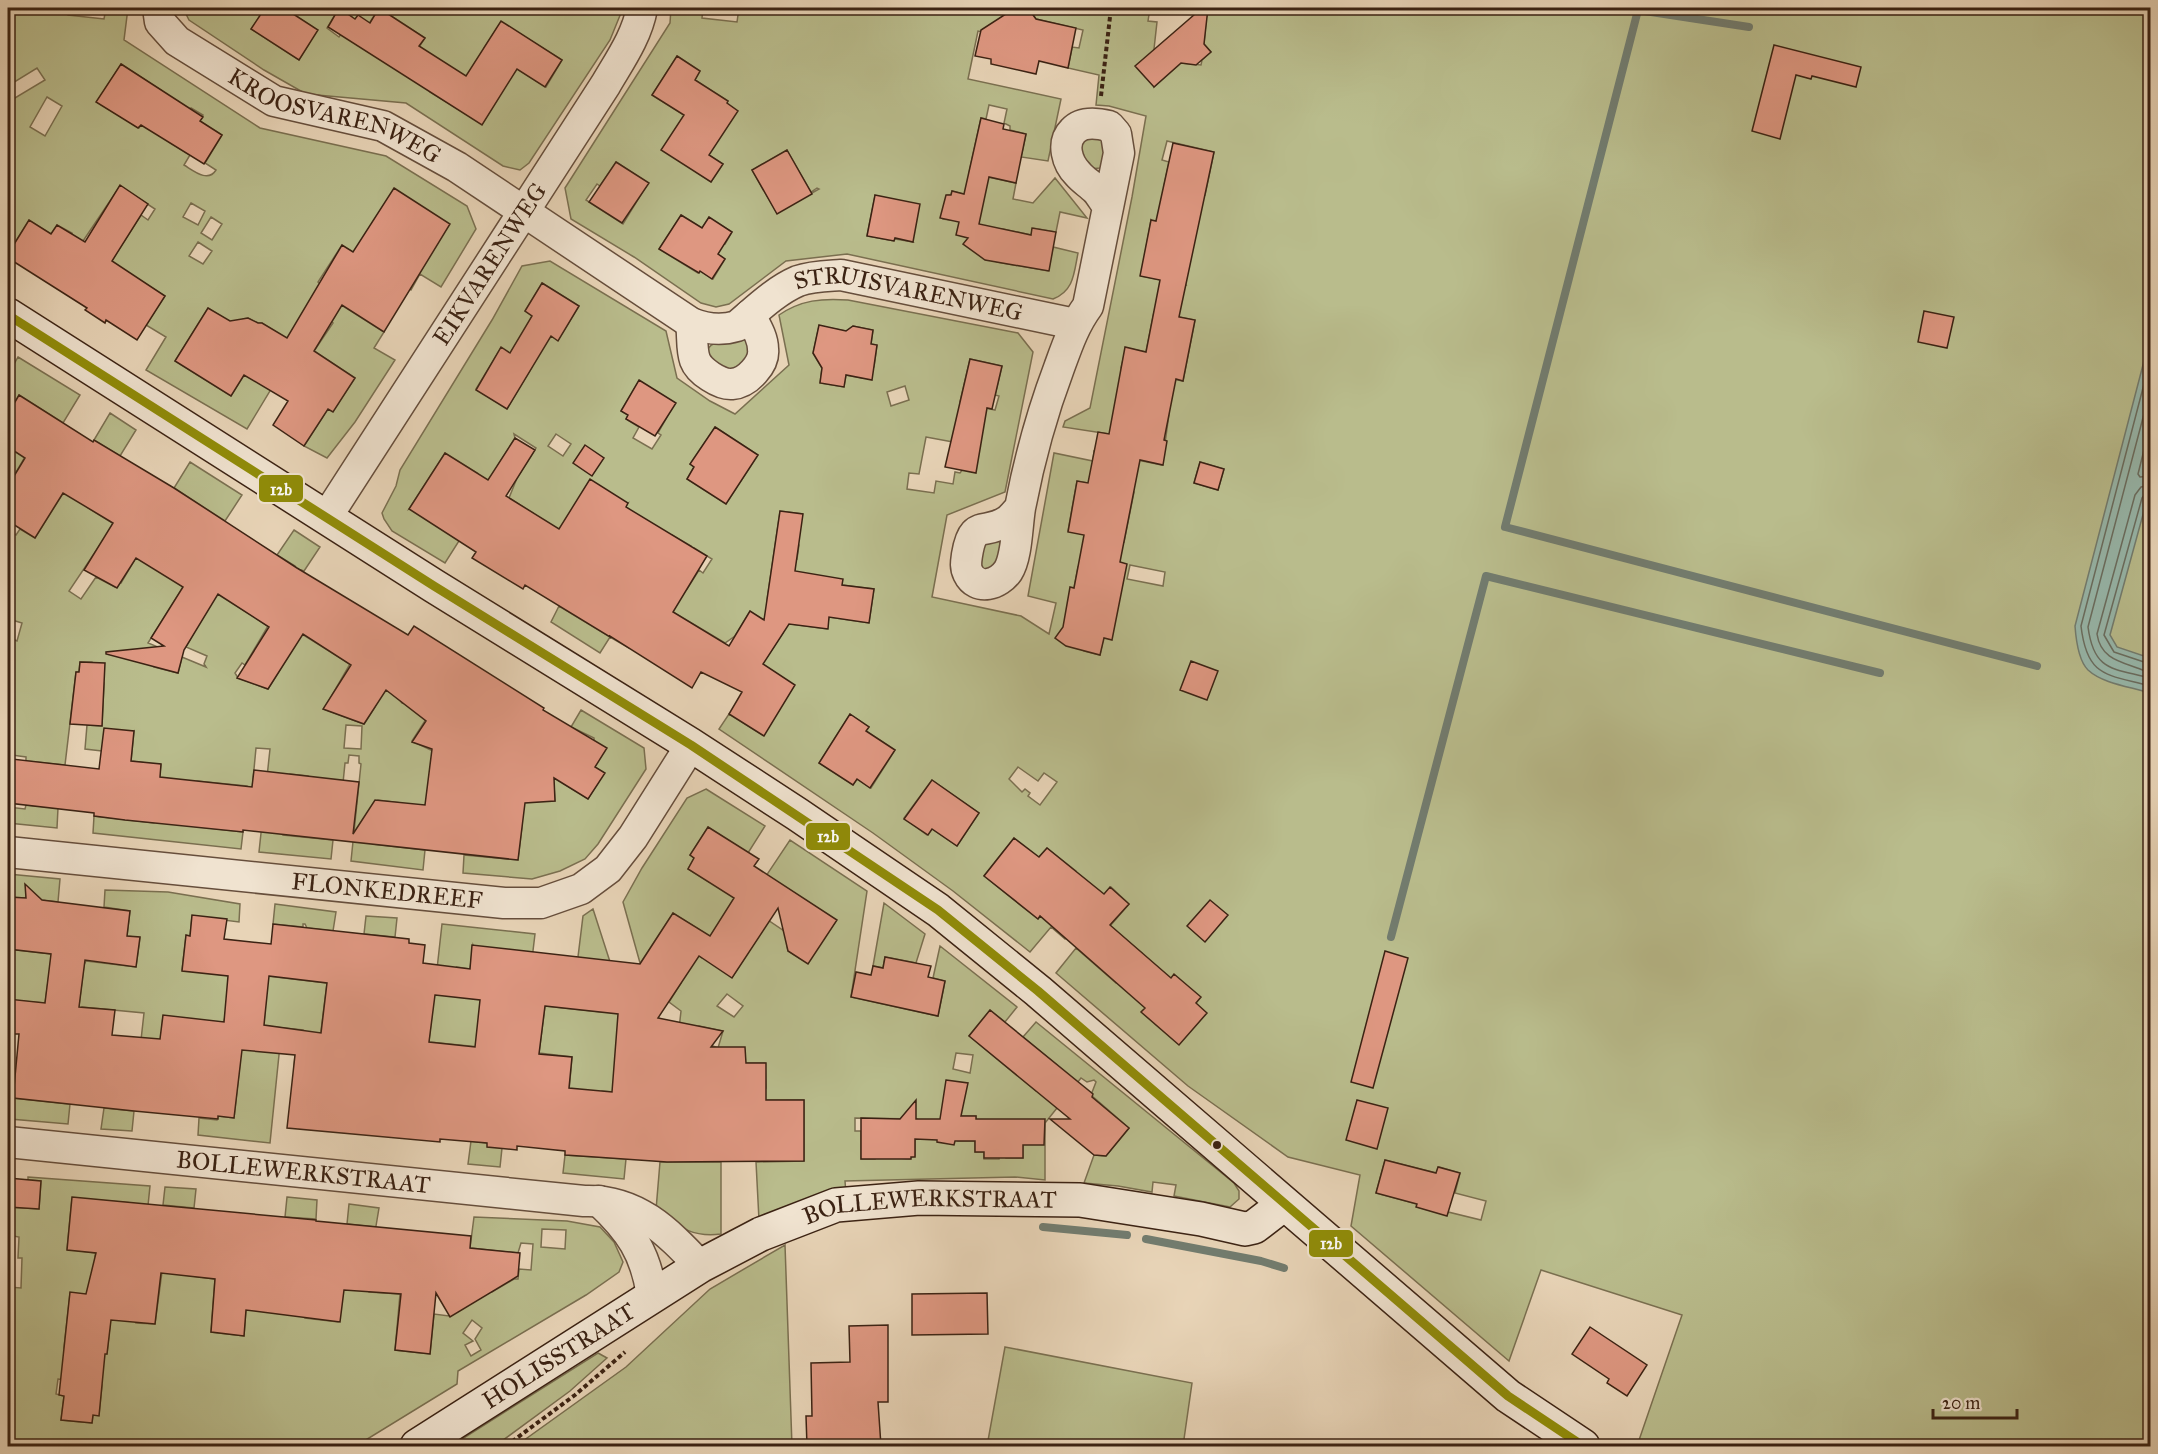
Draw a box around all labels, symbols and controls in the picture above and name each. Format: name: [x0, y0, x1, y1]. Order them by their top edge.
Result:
street label: KROOSVARENWEG: [222, 61, 446, 170]
street label: EIKVARENWEG: [426, 177, 553, 351]
street label: STRUISVARENWEG: [790, 260, 1026, 328]
line badge: 12b: [258, 474, 304, 503]
text: 12b: [270, 480, 292, 499]
line badge: 12b: [805, 822, 851, 851]
text: 12b: [817, 827, 839, 846]
street label: FLONKEDREEF: [290, 866, 484, 916]
unlabelled marker: [1211, 1139, 1223, 1151]
street label: BOLLEWERKSTRAAT: [175, 1144, 432, 1200]
street label: BOLLEWERKSTRAAT: [798, 1182, 1057, 1231]
line badge: 12b: [1308, 1229, 1354, 1258]
text: 12b: [1320, 1234, 1342, 1253]
street label: HOLISSTRAAT: [477, 1296, 641, 1416]
scale bar: [1933, 1382, 2017, 1420]
text: 20 m: [1942, 1392, 1980, 1414]

